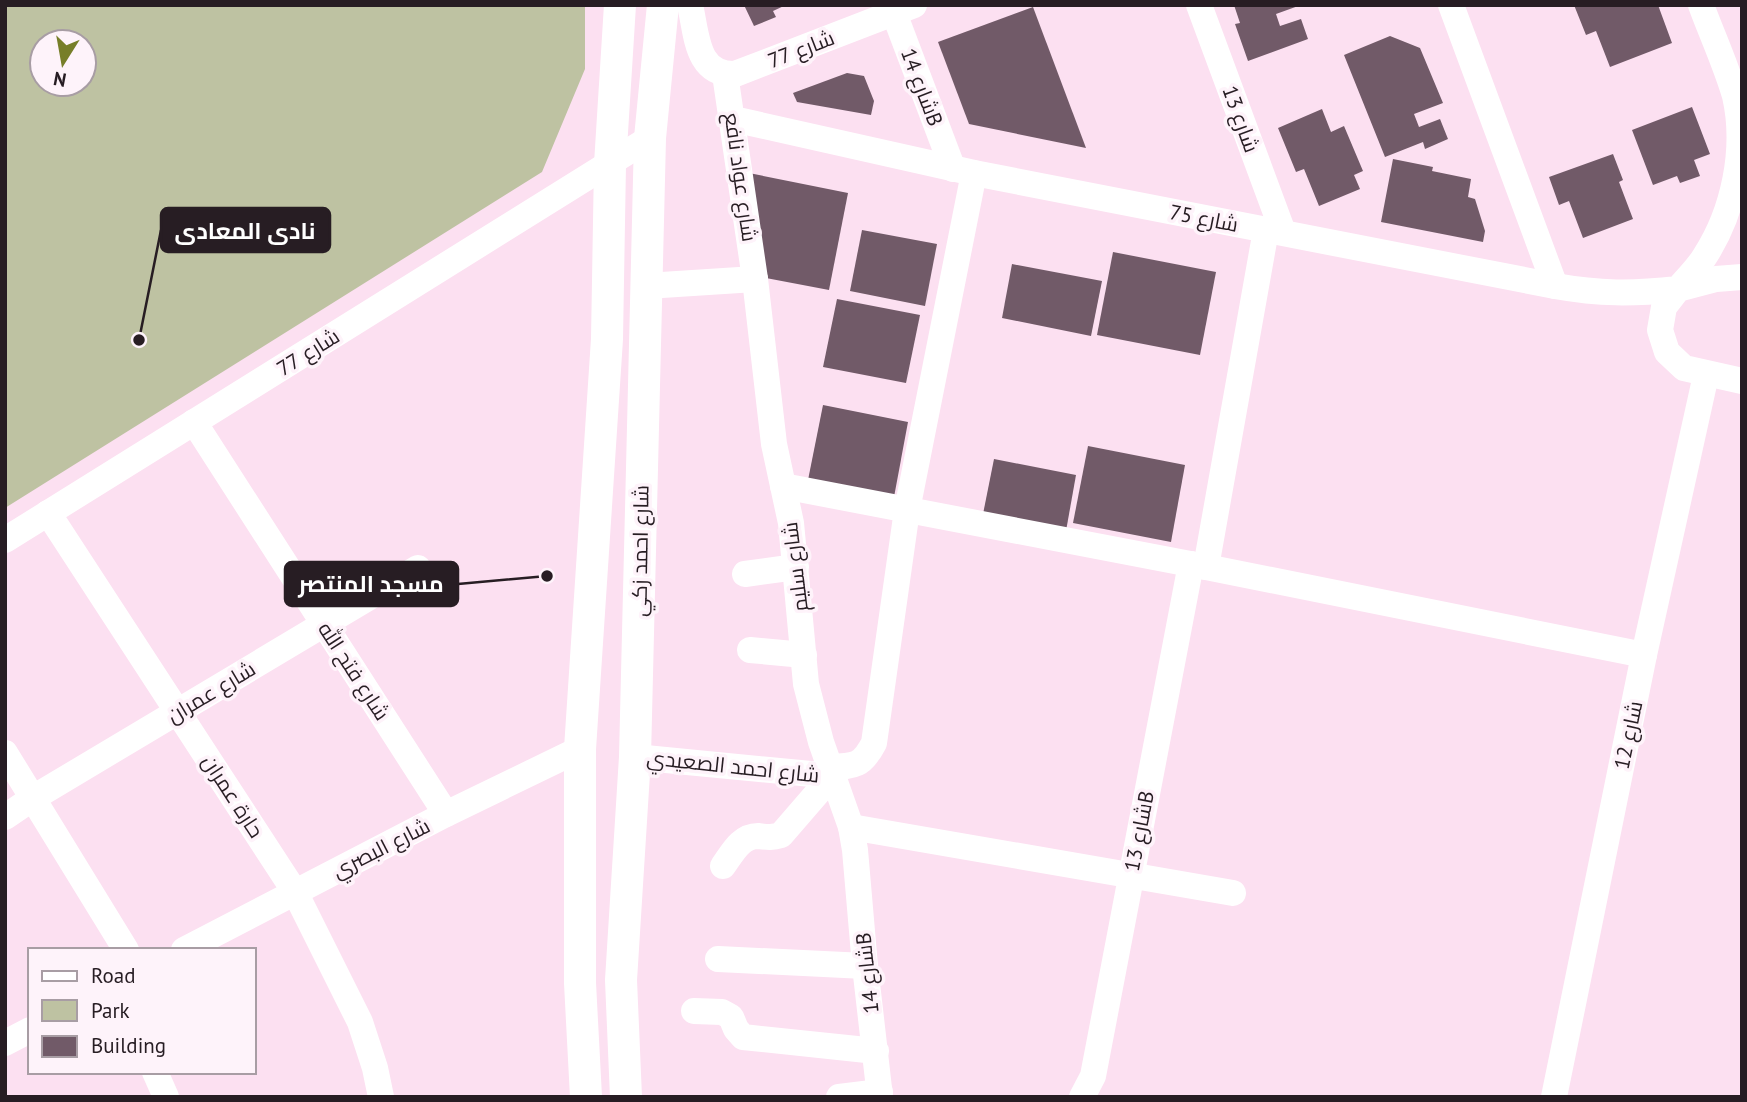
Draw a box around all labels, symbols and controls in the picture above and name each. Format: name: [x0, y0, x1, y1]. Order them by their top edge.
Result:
street label: شارع 77: [764, 24, 838, 75]
north arrow: [28, 28, 98, 98]
street label: شارع 14B: [894, 44, 949, 130]
text: N: [51, 67, 68, 93]
street label: شارع 13: [1216, 82, 1266, 156]
street label: شارع عواد نافع: [718, 111, 763, 243]
street label: شارع 75: [1167, 198, 1241, 239]
callout: نادى المعادى: [161, 208, 330, 252]
text: نادى المعادى: [175, 216, 315, 245]
street label: شارع 77: [272, 322, 345, 383]
street label: شارع احمد زكي: [625, 485, 658, 617]
street label: شارع سليم: [776, 521, 815, 613]
callout: مسجد المنتصر: [285, 562, 458, 606]
text: مسجد المنتصر: [297, 569, 444, 598]
street label: شارع فتح الله: [311, 617, 396, 726]
street label: شارع عمران: [162, 655, 261, 730]
street label: شارع 12: [1608, 698, 1649, 772]
street label: شارع احمد الصعيدي: [645, 744, 821, 791]
street label: حارة عمران: [196, 749, 270, 843]
street label: شارع 13B: [1118, 788, 1161, 874]
street label: شارع البصري: [328, 812, 436, 887]
street label: شارع 14B: [849, 931, 886, 1015]
legend: [28, 948, 256, 1074]
text: Road: [91, 962, 135, 989]
text: Park: [91, 997, 130, 1024]
text: Building: [91, 1032, 166, 1059]

